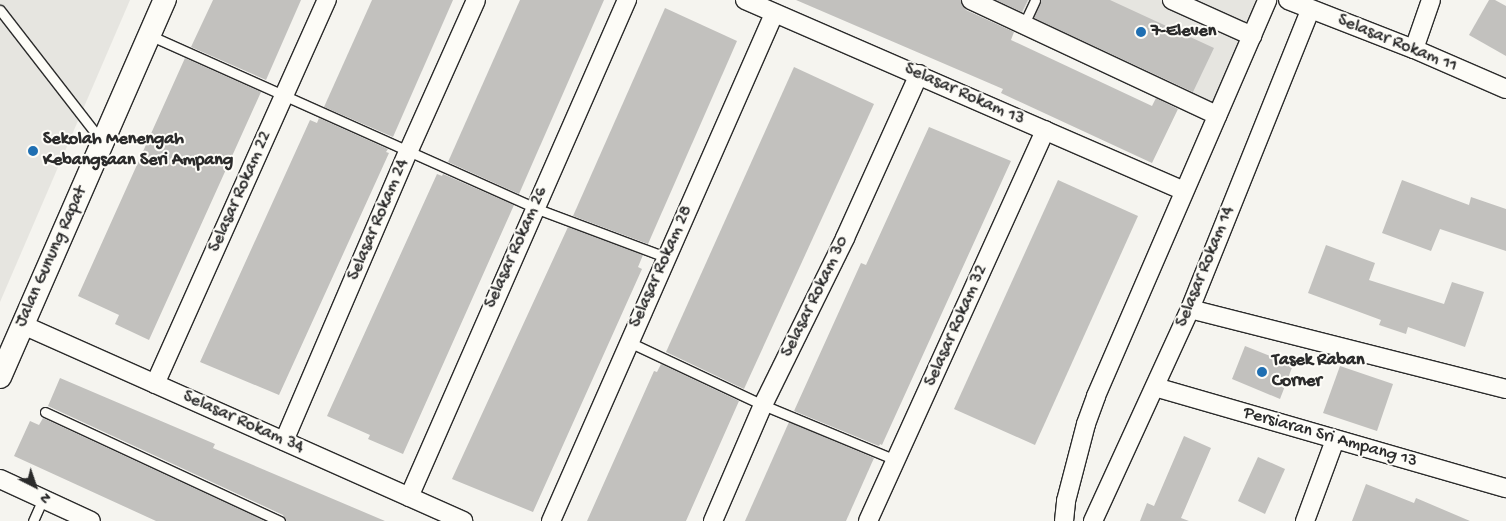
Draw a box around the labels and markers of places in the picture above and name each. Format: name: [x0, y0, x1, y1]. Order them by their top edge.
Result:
place label: 7-Eleven: [1151, 21, 1216, 43]
marker: 7-Eleven: [1135, 26, 1147, 38]
place label: Sekolah Menengah Kebangsaan Seri Ampang: [43, 130, 233, 172]
marker: Sekolah Menengah Kebangsaan Seri Ampang: [27, 145, 39, 157]
place label: Tasek Raban Corner: [1272, 351, 1365, 394]
marker: Tasek Raban Corner: [1256, 366, 1268, 378]

